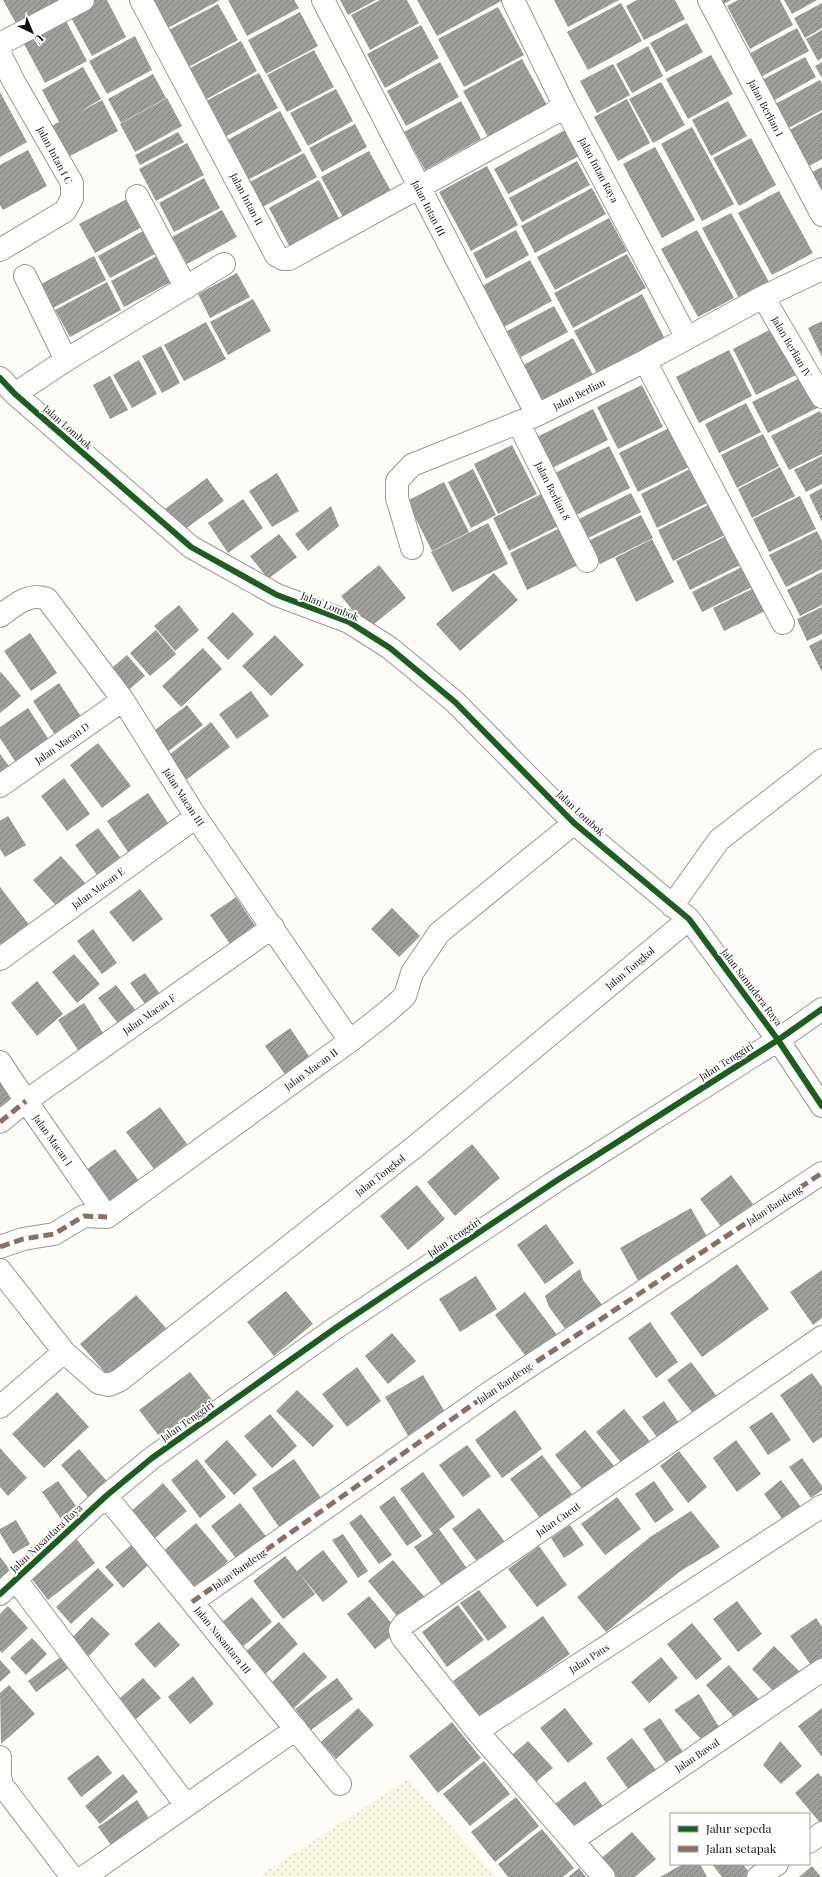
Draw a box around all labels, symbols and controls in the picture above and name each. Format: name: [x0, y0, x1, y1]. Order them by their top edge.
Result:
north arrow: [12, 12, 52, 52]
text: U: [31, 32, 47, 48]
street label: Jalan Berlian I: [745, 76, 787, 139]
street label: Jalan Intan I C: [33, 123, 76, 186]
street label: Jalan Intan Raya: [575, 134, 622, 205]
street label: Jalan Intan II: [227, 169, 267, 228]
street label: Jalan Intan III: [408, 177, 449, 238]
street label: Jalan Berlian IV: [768, 313, 816, 381]
street label: Jalan Berlian: [550, 375, 607, 414]
street label: Jalan Lombok: [40, 401, 96, 453]
street label: Jalan Berlian 8: [532, 458, 574, 523]
street label: Jalan Lombok: [298, 588, 361, 624]
street label: Jalan Macan D: [31, 719, 92, 768]
street label: Jalan Macan III: [159, 764, 208, 829]
street label: Jalan Lombok: [553, 786, 608, 839]
street label: Jalan Macan E: [68, 864, 127, 913]
street label: Jalan Tongkol: [602, 943, 658, 993]
street label: Jalan Samudera Raya: [718, 945, 786, 1029]
street label: Jalan Macan F: [119, 990, 179, 1038]
street label: Jalan Tenggiri: [695, 1039, 756, 1084]
street label: Jalan Macan II: [281, 1045, 341, 1094]
street label: Jalan Macan I: [30, 1111, 76, 1168]
street label: Jalan Tongkol: [351, 1151, 408, 1200]
street label: Jalan Bandeng: [743, 1181, 805, 1229]
street label: Jalan Tenggiri: [424, 1214, 484, 1261]
street label: Jalan Bandeng: [473, 1359, 535, 1407]
street label: Jalan Tenggiri: [157, 1398, 216, 1445]
street label: Jalan Cucut: [532, 1498, 583, 1540]
street label: Jalan Nusantara Raya: [6, 1501, 85, 1576]
street label: Jalan Bandeng: [208, 1545, 270, 1594]
street label: Jalan Nusantara III: [191, 1603, 255, 1677]
street label: Jalan Paus: [565, 1640, 612, 1677]
street label: Jalan Bawal: [671, 1735, 722, 1776]
legend: [670, 1813, 810, 1865]
text: Jalur sepeda: [705, 1820, 772, 1836]
text: Jalan setapak: [705, 1840, 777, 1856]

